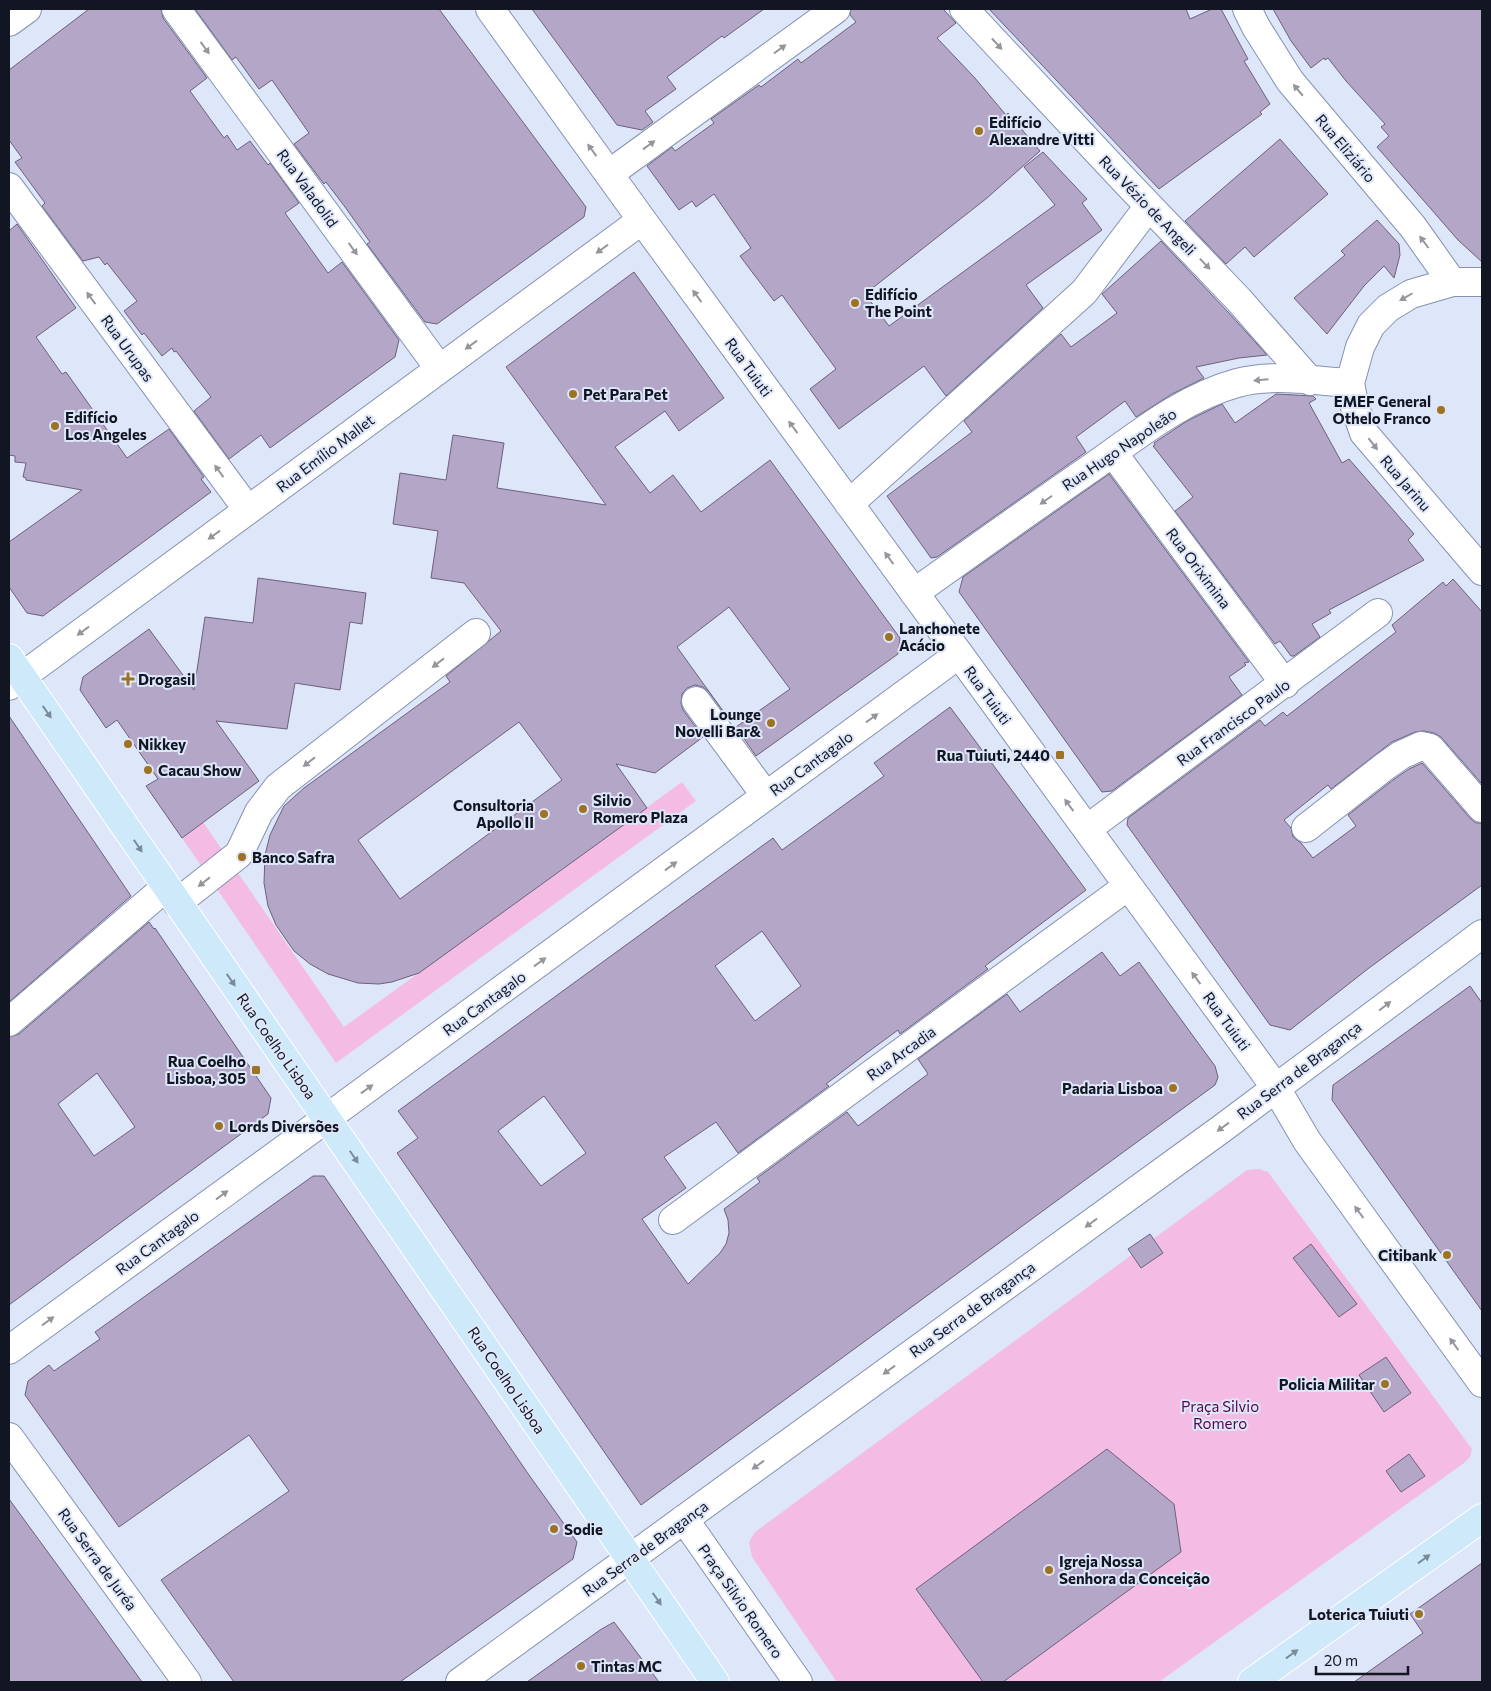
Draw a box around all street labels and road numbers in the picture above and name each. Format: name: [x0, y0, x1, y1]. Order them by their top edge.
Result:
street label: Rua Eliziário: [1312, 110, 1380, 186]
street label: Rua Valadolid: [274, 145, 342, 231]
street label: Rua Vézio de Angeli: [1096, 152, 1200, 258]
street label: Rua Urupas: [98, 311, 158, 385]
street label: Rua Tuiuti: [722, 334, 776, 400]
street label: Rua Hugo Napoleão: [1058, 404, 1180, 494]
street label: Rua Emílio Mallet: [272, 410, 378, 496]
street label: Rua Jarinu: [1377, 451, 1435, 515]
street label: Rua Oriximina: [1163, 524, 1235, 612]
street label: Rua Tuiuti: [961, 662, 1015, 728]
street label: Rua Francisco Paulo: [1173, 675, 1293, 769]
street label: Rua Cantagalo: [766, 727, 856, 799]
street label: Rua Cantagalo: [439, 967, 529, 1039]
street label: Rua Tuiuti: [1200, 988, 1254, 1054]
street label: Rua Coelho Lisboa: [234, 989, 320, 1103]
street label: Rua Serra de Bragança: [1233, 1017, 1365, 1123]
street label: Rua Arcadia: [863, 1022, 939, 1084]
street label: Rua Cantagalo: [112, 1206, 202, 1278]
street label: Rua Serra de Bragança: [906, 1257, 1038, 1361]
street label: Rua Coelho Lisboa: [464, 1323, 550, 1437]
street label: Rua Serra de Bragança: [579, 1496, 711, 1600]
street label: Rua Serra de Juréa: [55, 1504, 141, 1614]
street label: Praça Silvio Romero: [695, 1540, 787, 1662]

